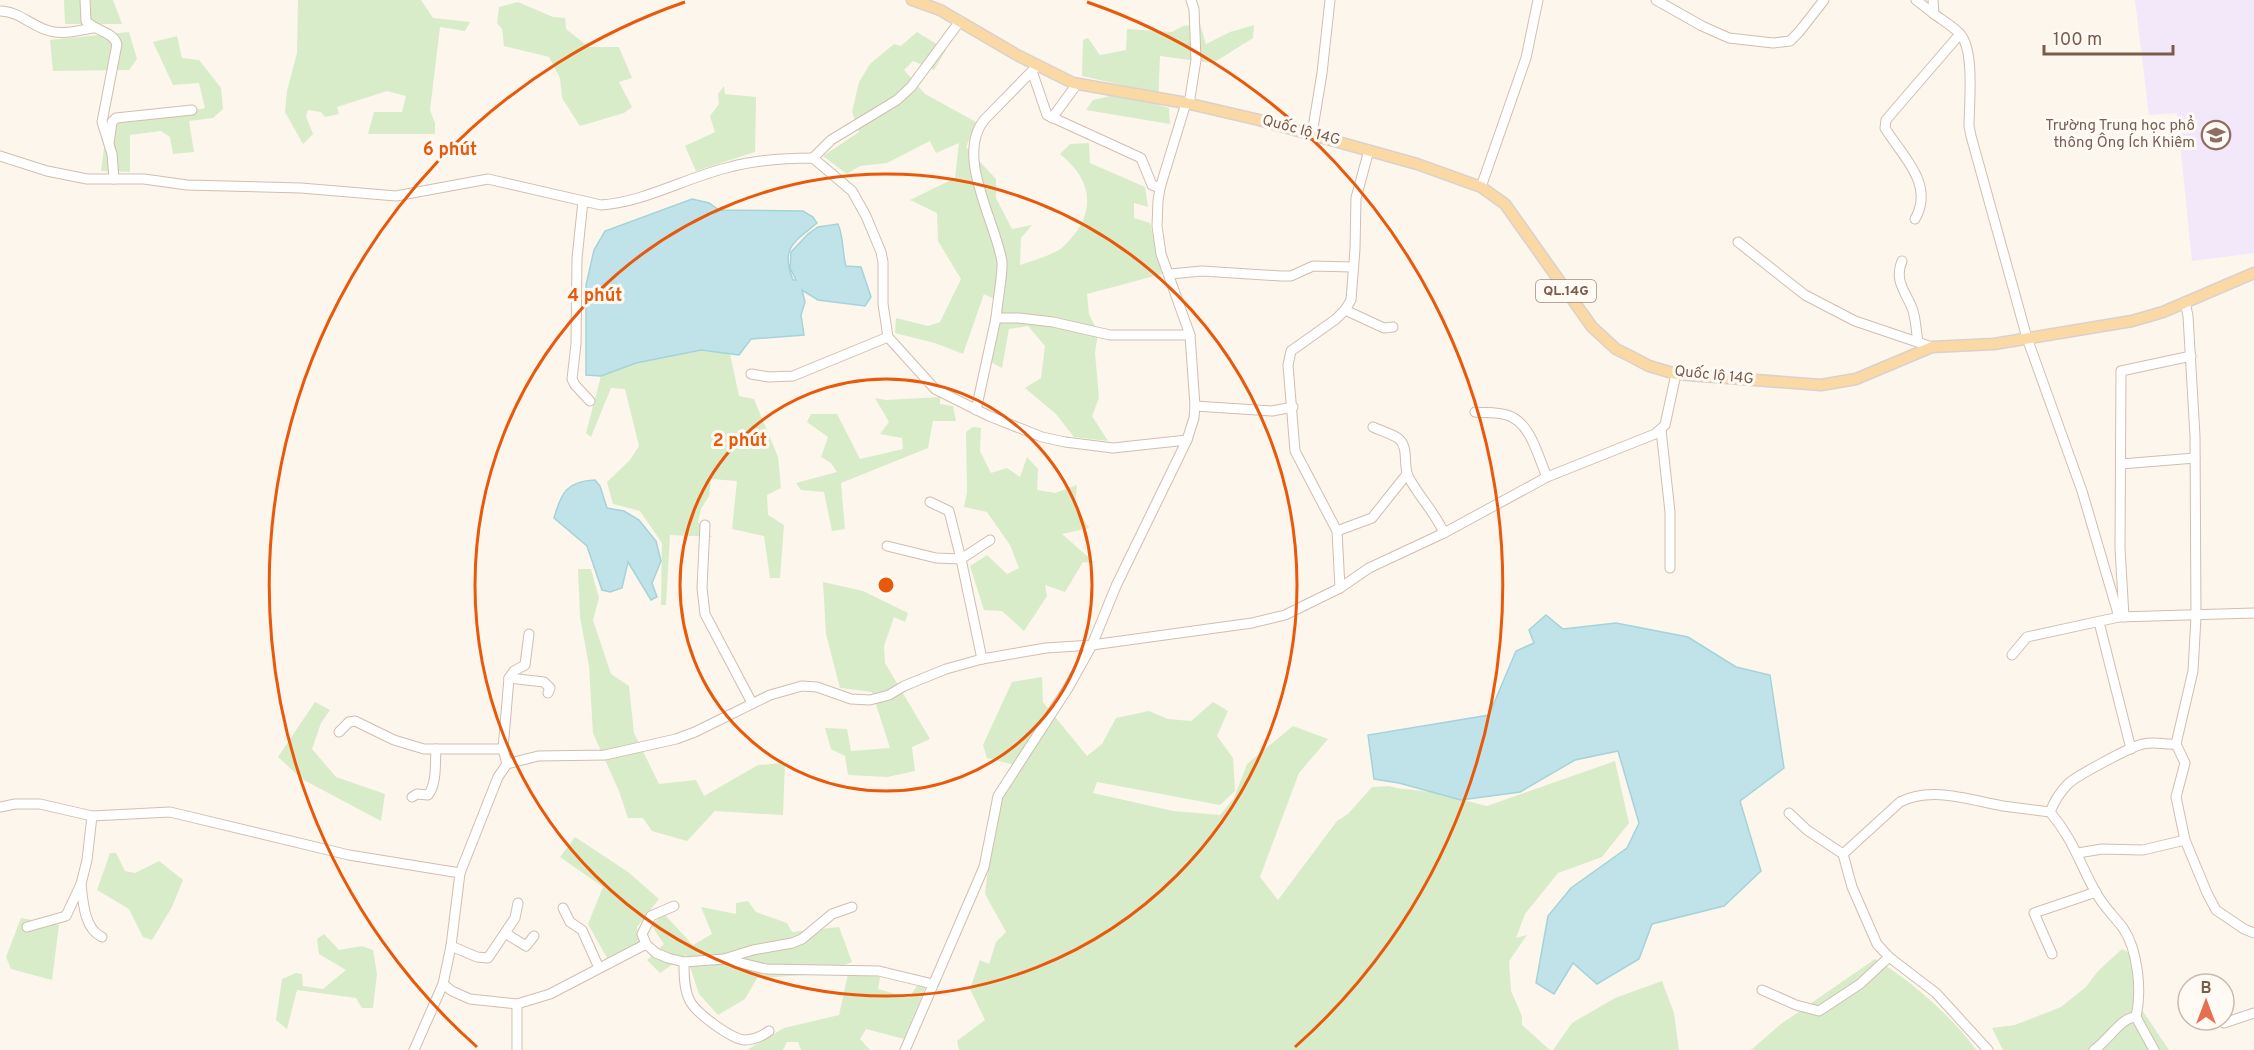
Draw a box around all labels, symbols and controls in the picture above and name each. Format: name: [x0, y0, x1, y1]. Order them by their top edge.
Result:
scale bar: [2044, 18, 2173, 56]
text: 100 m: [2053, 29, 2102, 52]
street label: Quốc lộ 14G: [1260, 111, 1342, 151]
place label: Trường Trung học phổ thông Ông Ích Khiêm: [2045, 115, 2195, 153]
school or university icon: Trường Trung học phổ thông Ông Ích Khiêm: [2200, 119, 2232, 151]
text: 6 phút: [423, 139, 477, 162]
road number: QL.14G: [1536, 280, 1596, 302]
text: 4 phút: [568, 285, 622, 308]
street label: Quốc lộ 14G: [1673, 361, 1755, 390]
text: 2 phút: [713, 430, 767, 453]
centre of rings: [876, 575, 896, 595]
north arrow: [2176, 972, 2236, 1032]
text: B: [2200, 979, 2212, 999]

